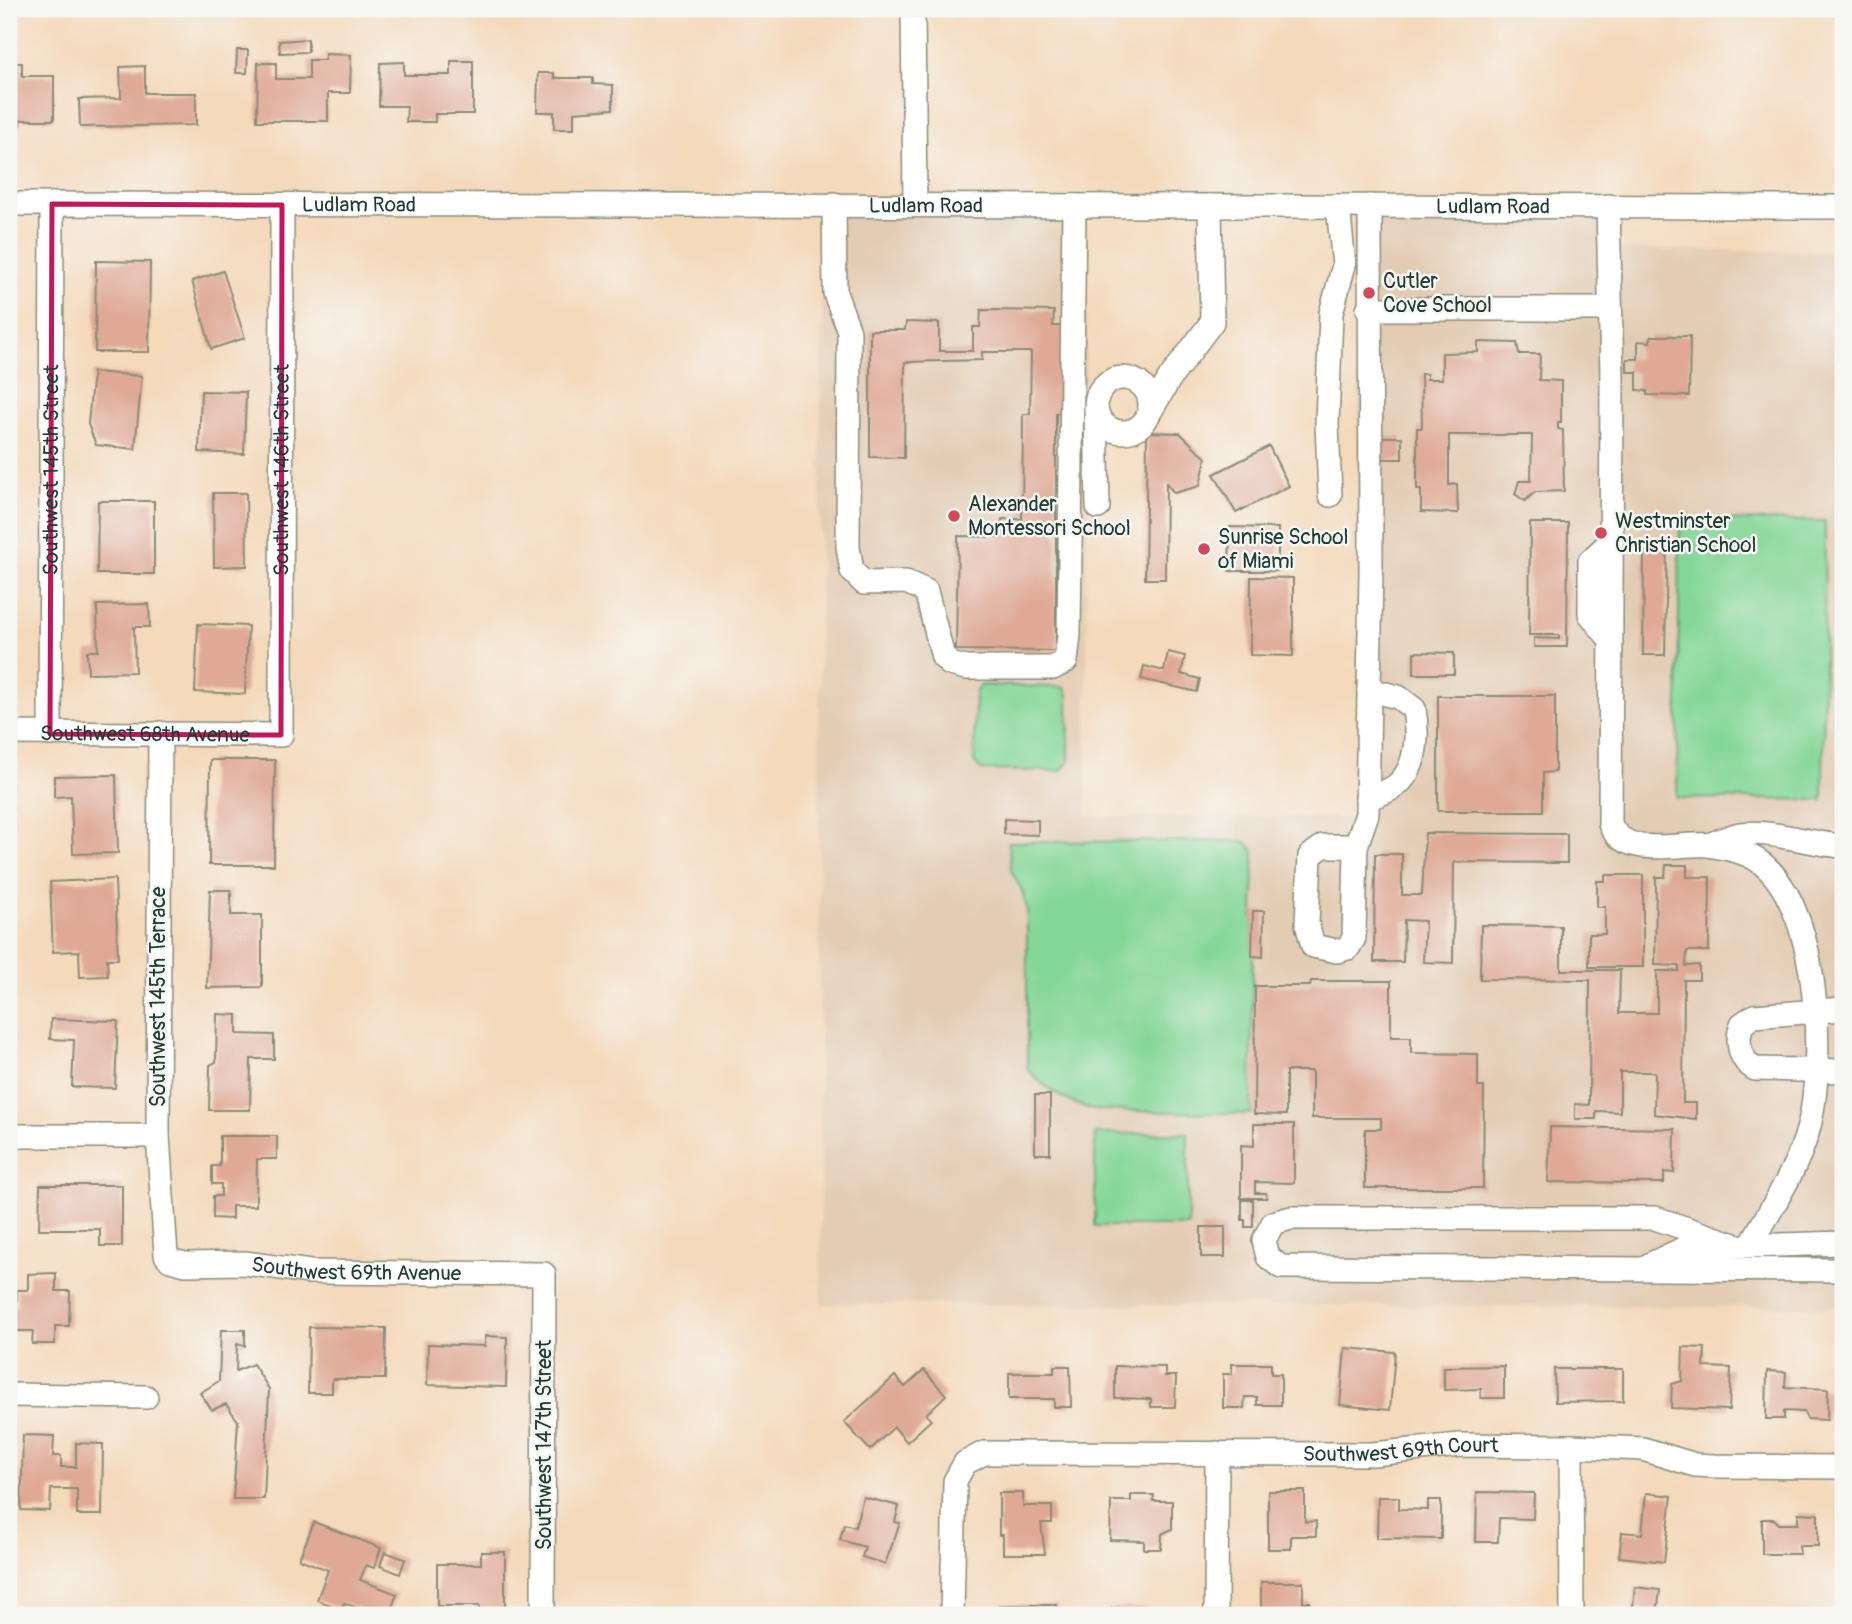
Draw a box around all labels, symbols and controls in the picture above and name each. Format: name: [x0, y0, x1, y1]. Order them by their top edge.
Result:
street label: Ludlam Road: [302, 191, 416, 218]
street label: Ludlam Road: [869, 192, 983, 219]
street label: Ludlam Road: [1436, 193, 1550, 220]
place label: Cutler Cove School: [1383, 268, 1492, 319]
marker: Cutler Cove School: [1361, 285, 1377, 301]
street label: Southwest 146th Street: [268, 363, 295, 576]
street label: Southwest 145th Street: [37, 364, 65, 576]
place label: Alexander Montessori School: [968, 491, 1131, 542]
marker: Alexander Montessori School: [946, 508, 962, 524]
place label: Westminster Christian School: [1615, 508, 1757, 559]
place label: Sunrise School of Miami: [1218, 524, 1349, 575]
marker: Westminster Christian School: [1593, 525, 1609, 541]
marker: Sunrise School of Miami: [1196, 541, 1212, 557]
street label: Southwest 68th Avenue: [40, 720, 251, 748]
street label: Southwest 145th Terrace: [145, 886, 172, 1107]
street label: Southwest 69th Avenue: [250, 1251, 462, 1287]
street label: Southwest 147th Street: [531, 1339, 558, 1550]
street label: Southwest 69th Court: [1303, 1431, 1499, 1468]

